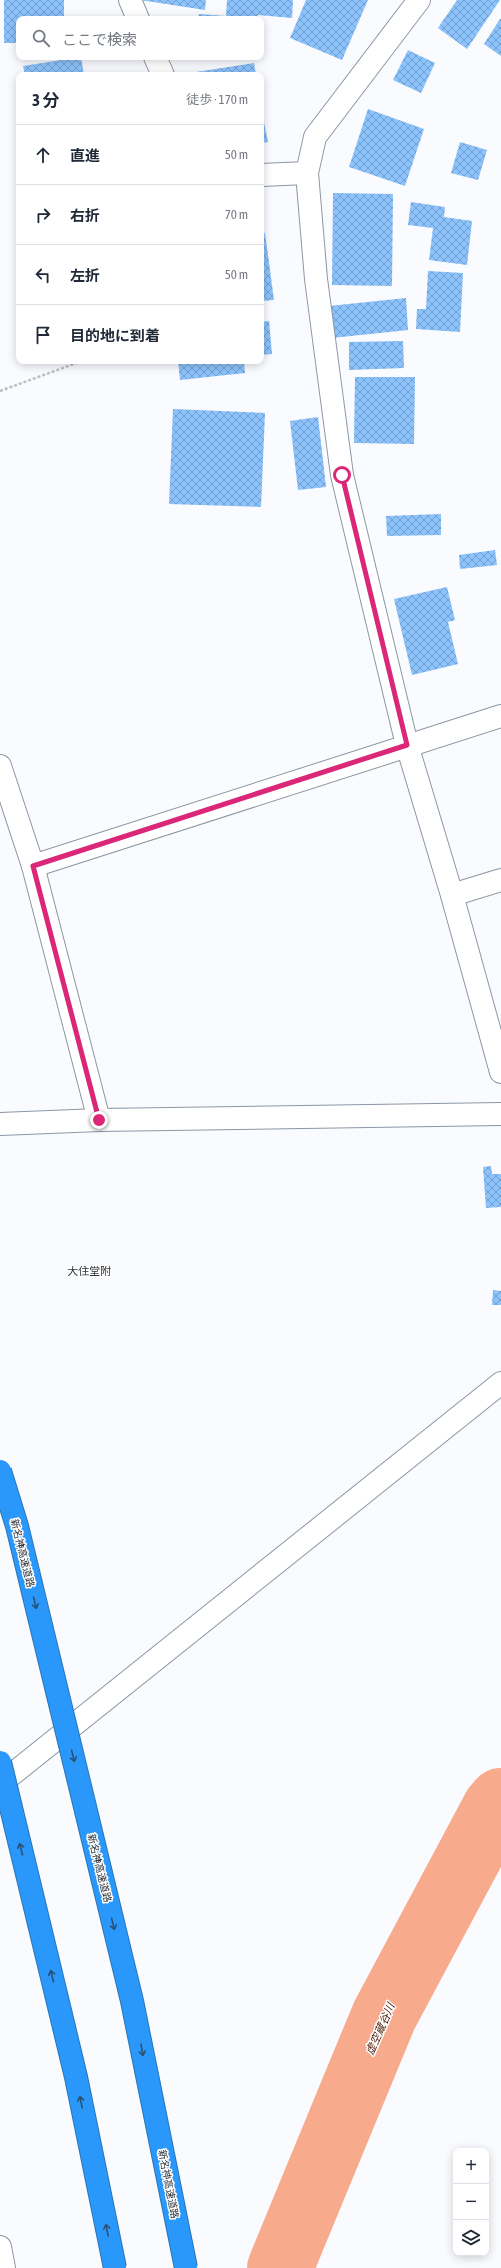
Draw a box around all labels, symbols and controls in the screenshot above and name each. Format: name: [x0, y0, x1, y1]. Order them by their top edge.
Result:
search box: [16, 16, 264, 60]
icon: search: [30, 27, 52, 49]
text: ここで検索: [62, 31, 137, 48]
text: 3 分: [32, 90, 59, 110]
text: 徒歩 · 170 m: [186, 92, 248, 107]
icon: ahead: [32, 144, 54, 166]
text: 直進: [70, 147, 100, 164]
text: 50 m: [225, 147, 248, 162]
icon: right: [32, 204, 54, 226]
text: 右折: [70, 207, 100, 224]
text: 70 m: [225, 207, 248, 222]
icon: left: [32, 264, 54, 286]
text: 左折: [70, 267, 100, 284]
text: 50 m: [225, 267, 248, 282]
icon: arrive: [32, 324, 54, 346]
text: 目的地に到着: [70, 327, 160, 344]
route start: [333, 466, 351, 484]
route end: [90, 1111, 108, 1129]
district label: 大住堂附: [67, 1265, 111, 1277]
street label: 新名神高速道路: [9, 1518, 36, 1588]
one-way arrow: [32, 1596, 40, 1609]
one-way arrow: [69, 1750, 77, 1763]
street label: 新名神高速道路: [86, 1833, 113, 1903]
one-way arrow: [17, 1843, 25, 1856]
one-way arrow: [110, 1917, 118, 1930]
one-way arrow: [47, 1970, 55, 1983]
water label: 虚空蔵谷川: [363, 2001, 397, 2057]
one-way arrow: [138, 2043, 146, 2056]
one-way arrow: [77, 2096, 85, 2109]
map controls: [453, 2148, 489, 2256]
button: +: [453, 2148, 489, 2184]
street label: 新名神高速道路: [156, 2149, 181, 2220]
button: −: [453, 2184, 489, 2220]
button: layers: [453, 2220, 489, 2256]
one-way arrow: [103, 2224, 111, 2237]

